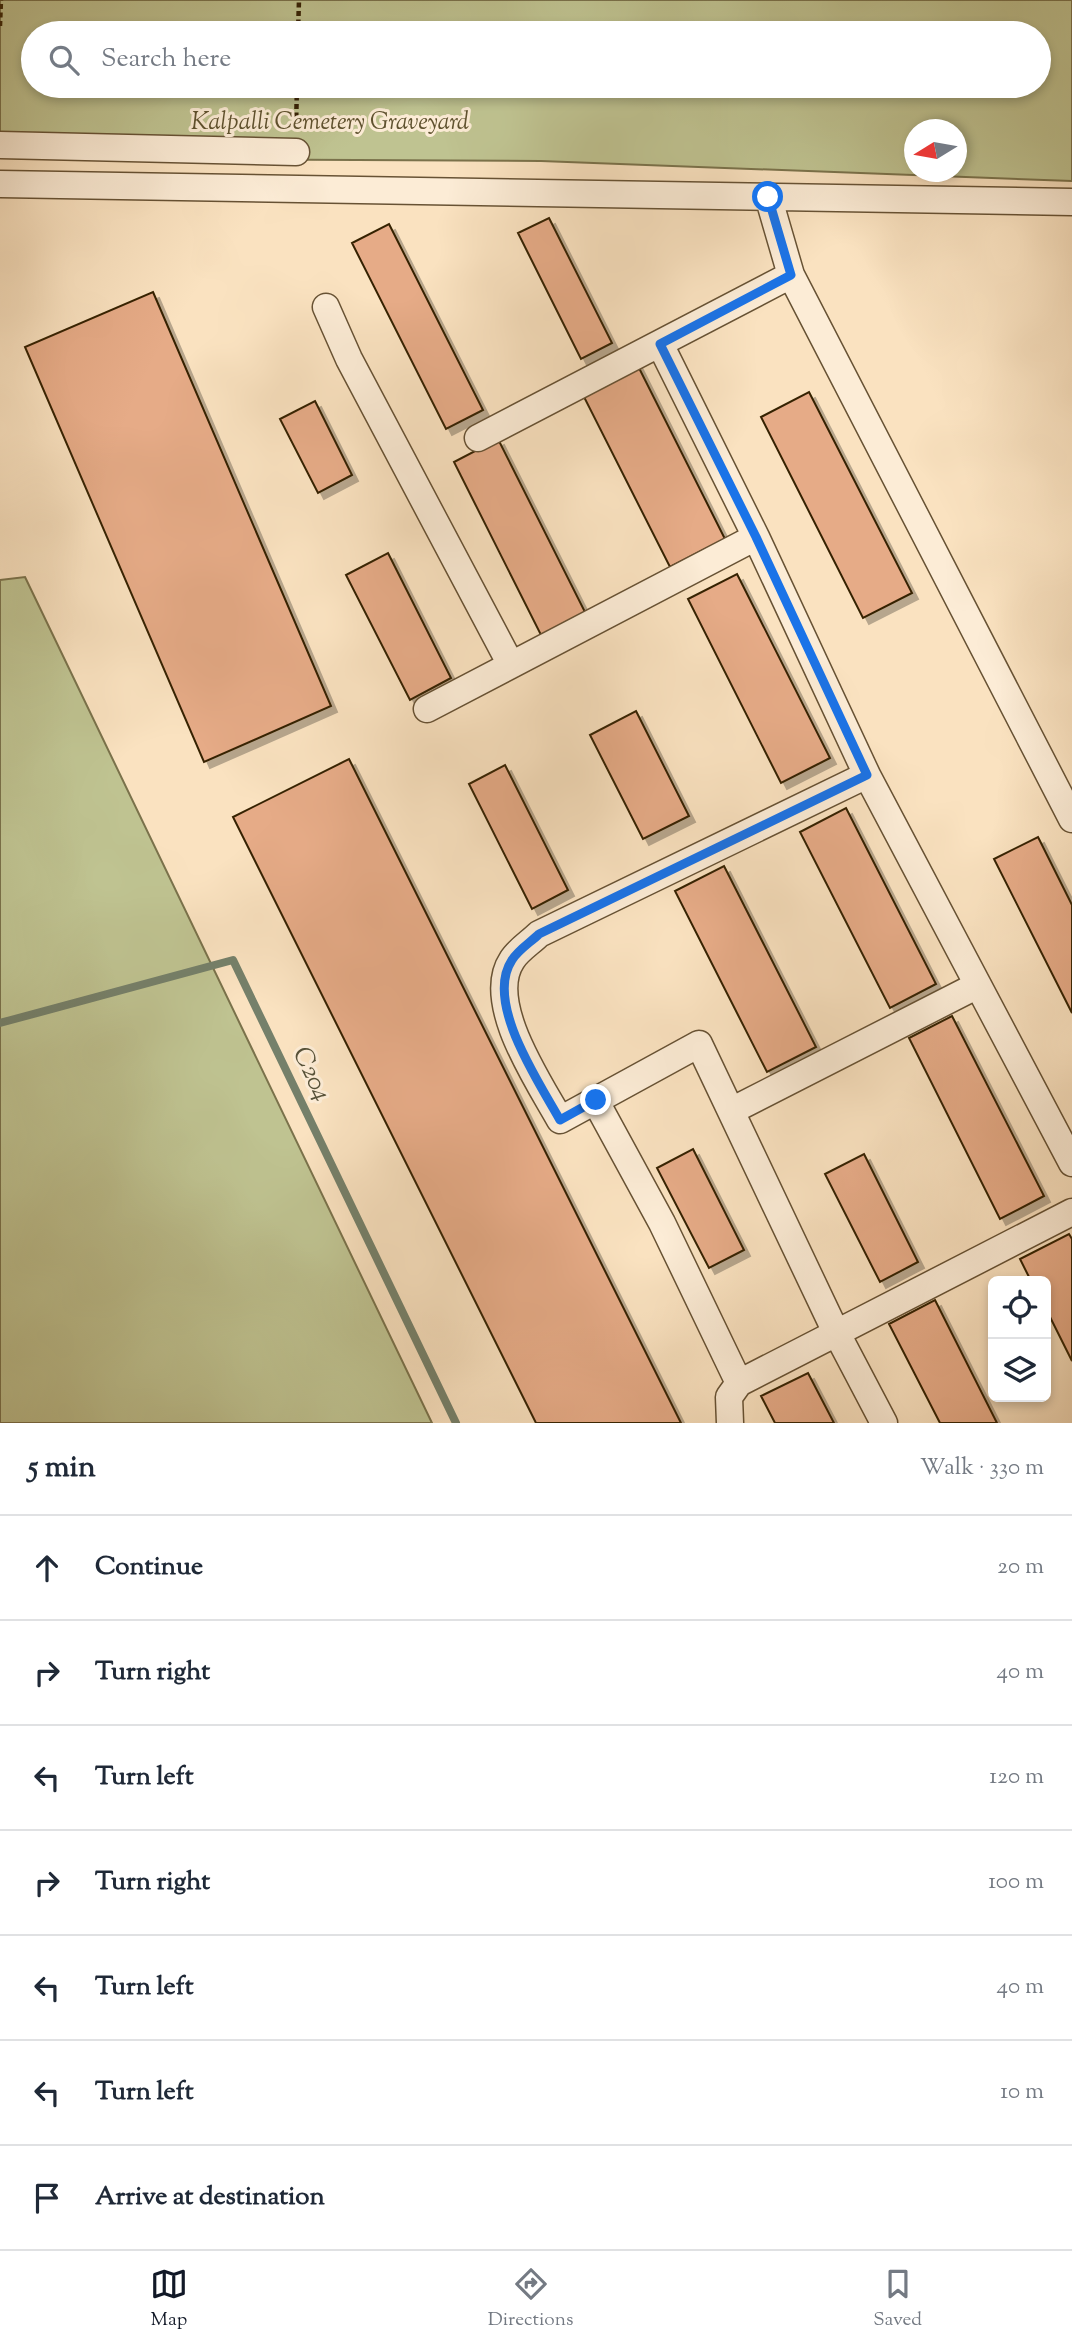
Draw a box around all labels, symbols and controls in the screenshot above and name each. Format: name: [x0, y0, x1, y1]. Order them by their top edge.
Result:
search box: [21, 21, 1051, 98]
icon: search: [45, 41, 83, 79]
text: Search here: [101, 41, 231, 78]
park label: Kalpalli Cemetery Graveyard: [191, 106, 469, 140]
north arrow: [904, 119, 967, 182]
route start: [752, 181, 783, 212]
water label: C204: [282, 1041, 340, 1107]
route end: [580, 1084, 611, 1115]
map controls: [988, 1276, 1051, 1402]
button: locate: [988, 1276, 1051, 1339]
button: layers: [988, 1339, 1051, 1402]
text: 5 min: [28, 1447, 96, 1490]
text: Walk · 330 m: [920, 1452, 1044, 1485]
icon: ahead: [28, 1549, 66, 1587]
text: Continue: [95, 1549, 203, 1586]
text: 20 m: [997, 1551, 1044, 1584]
icon: right: [28, 1654, 66, 1692]
text: Turn right: [95, 1654, 210, 1691]
text: 40 m: [997, 1656, 1044, 1689]
icon: left: [28, 1759, 66, 1797]
text: Turn left: [95, 1759, 194, 1796]
text: 120 m: [989, 1761, 1044, 1794]
icon: right: [28, 1864, 66, 1902]
text: Turn right: [95, 1864, 210, 1901]
text: 100 m: [988, 1866, 1044, 1899]
icon: left: [28, 1969, 66, 2007]
text: Turn left: [95, 1969, 194, 2006]
text: 40 m: [997, 1971, 1044, 2004]
icon: left: [28, 2074, 66, 2112]
text: Turn left: [95, 2074, 194, 2111]
text: 10 m: [1000, 2076, 1044, 2109]
icon: arrive: [28, 2179, 66, 2217]
text: Arrive at destination: [95, 2179, 325, 2216]
tab: Map: [150, 2265, 188, 2334]
tab: Directions: [488, 2265, 573, 2334]
tab: Saved: [873, 2265, 922, 2334]

